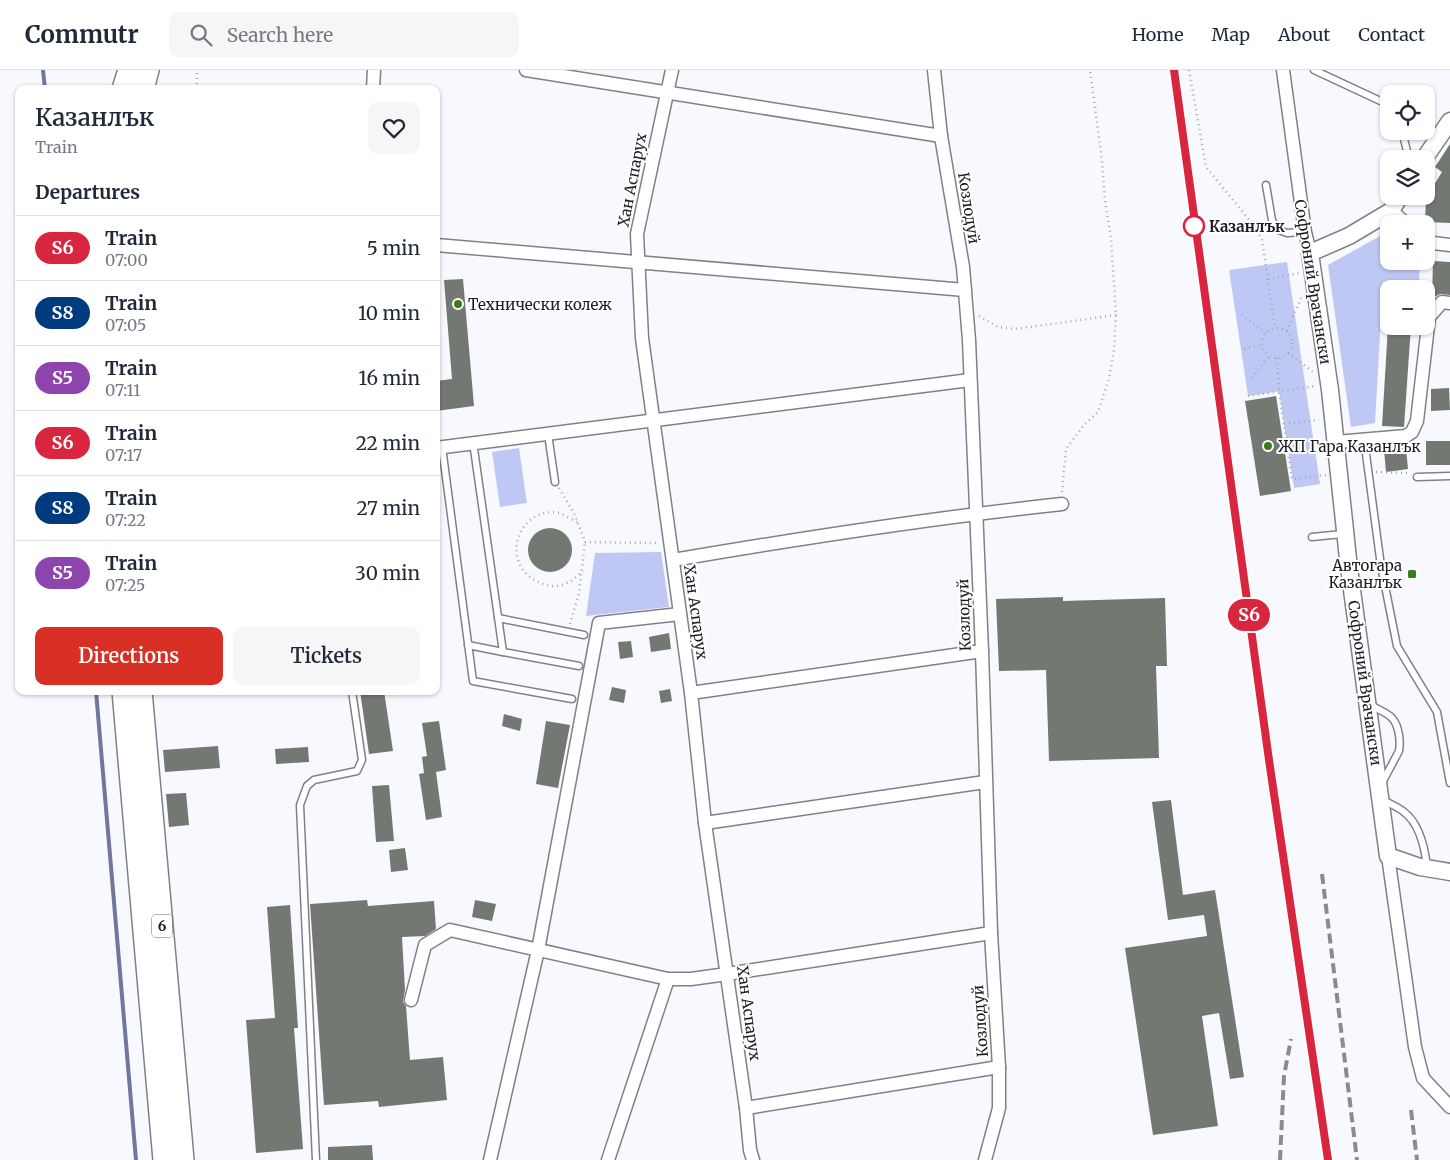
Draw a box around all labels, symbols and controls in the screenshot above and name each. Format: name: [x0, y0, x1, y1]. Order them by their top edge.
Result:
search box: [169, 12, 519, 57]
text: Commutr: [25, 19, 139, 50]
icon: search: [187, 21, 215, 49]
text: Search here: [227, 23, 333, 47]
text: Home: [1132, 23, 1184, 46]
text: Map: [1212, 23, 1250, 46]
text: About: [1278, 23, 1330, 46]
text: Contact: [1358, 23, 1425, 46]
map controls: [1380, 85, 1435, 335]
button: locate: [1380, 85, 1435, 140]
text: Казанлък: [35, 102, 154, 133]
button: heart: [368, 102, 420, 154]
street label: Хан Аспарух: [614, 131, 650, 229]
text: Train: [35, 137, 78, 157]
button: layers: [1380, 150, 1435, 205]
street label: Козлодуй: [954, 171, 984, 245]
text: Departures: [35, 180, 140, 204]
street label: Софроний Врачански: [1291, 198, 1335, 366]
marker: Казанлък: [1183, 215, 1205, 237]
button: +: [1380, 215, 1435, 270]
place label: Казанлък: [1209, 217, 1285, 236]
text: Train: [105, 226, 157, 250]
text: S6: [51, 236, 74, 259]
text: 5 min: [367, 236, 420, 260]
text: 07:00: [105, 250, 148, 270]
button: −: [1380, 280, 1435, 335]
text: Train: [105, 291, 157, 315]
place label: Технически колеж: [468, 295, 612, 314]
marker: Технически колеж: [452, 298, 464, 310]
text: S8: [51, 301, 74, 324]
text: 10 min: [358, 301, 420, 325]
text: 07:05: [105, 315, 146, 335]
text: Train: [105, 356, 157, 380]
text: S5: [52, 366, 73, 389]
text: 16 min: [359, 366, 420, 390]
text: 07:11: [105, 380, 141, 400]
text: Train: [105, 421, 157, 445]
text: S6: [51, 431, 74, 454]
text: 22 min: [356, 431, 420, 455]
place label: ЖП Гара Казанлък: [1278, 437, 1421, 456]
marker: ЖП Гара Казанлък: [1262, 440, 1274, 452]
text: 07:17: [105, 445, 142, 465]
text: Train: [105, 486, 157, 510]
text: S8: [51, 496, 74, 519]
text: 27 min: [356, 496, 420, 520]
text: 07:22: [105, 510, 146, 530]
text: Train: [105, 551, 157, 575]
place label: Автогара Казанлък: [1328, 556, 1402, 592]
text: S5: [52, 561, 73, 584]
text: 30 min: [355, 561, 420, 585]
street label: Хан Аспарух: [680, 563, 712, 661]
marker: Автогара Казанлък: [1406, 568, 1418, 580]
text: 07:25: [105, 575, 145, 595]
street label: Козлодуй: [953, 579, 975, 651]
line badge: S6: [1226, 599, 1272, 631]
street label: Софроний Врачански: [1344, 599, 1386, 767]
text: S6: [1238, 603, 1260, 626]
button: Directions: [35, 627, 223, 685]
button: Tickets: [233, 627, 420, 685]
road number: 6: [152, 914, 172, 938]
street label: Хан Аспарух: [733, 964, 765, 1062]
street label: Козлодуй: [968, 984, 992, 1058]

